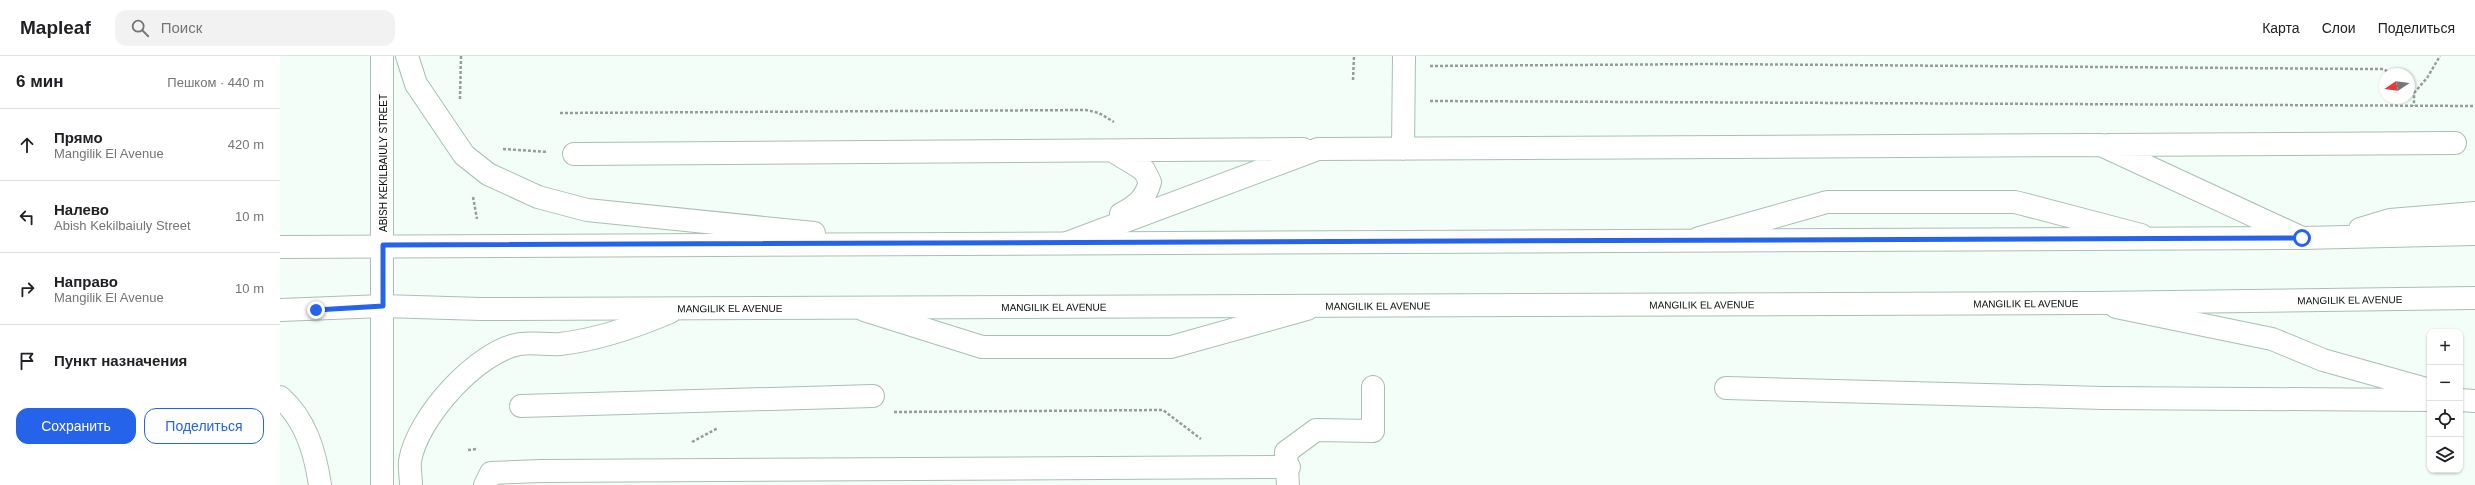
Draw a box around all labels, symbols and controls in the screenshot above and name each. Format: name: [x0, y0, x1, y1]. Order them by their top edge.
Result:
search box: [115, 10, 395, 46]
text: Mapleaf: [20, 17, 91, 38]
icon: search: [129, 17, 151, 39]
text: Поиск: [161, 19, 202, 36]
text: Карта: [2262, 20, 2300, 36]
text: Слои: [2322, 20, 2356, 36]
text: Поделиться: [2378, 20, 2455, 36]
north arrow: [2379, 68, 2415, 104]
text: 6 мин: [16, 72, 63, 91]
text: Пешком · 440 m: [167, 75, 264, 90]
street label: ABISH KEKILBAIULY STREET: [378, 94, 389, 232]
text: Прямо: [54, 129, 103, 146]
icon: ahead: [16, 134, 38, 156]
text: 420 m: [228, 137, 264, 152]
text: Mangilik El Avenue: [54, 146, 164, 161]
text: Налево: [54, 201, 109, 218]
icon: left: [16, 206, 38, 228]
text: 10 m: [235, 209, 264, 224]
text: Abish Kekilbaiuly Street: [54, 218, 191, 233]
route start: [2293, 229, 2311, 247]
text: Направо: [54, 273, 118, 290]
icon: right: [16, 278, 38, 300]
text: 10 m: [235, 281, 264, 296]
text: Mangilik El Avenue: [54, 290, 164, 305]
street label: MANGILIK EL AVENUE: [2297, 293, 2403, 306]
street label: MANGILIK EL AVENUE: [1973, 298, 2079, 309]
street label: MANGILIK EL AVENUE: [1649, 299, 1755, 310]
street label: MANGILIK EL AVENUE: [1325, 300, 1431, 311]
route end: [307, 301, 325, 319]
street label: MANGILIK EL AVENUE: [1001, 301, 1107, 313]
street label: MANGILIK EL AVENUE: [677, 302, 783, 314]
map controls: [2427, 329, 2463, 473]
button: +: [2427, 329, 2463, 365]
icon: arrive: [16, 350, 38, 372]
text: Пункт назначения: [54, 352, 187, 369]
button: −: [2427, 365, 2463, 401]
button: locate: [2427, 401, 2463, 437]
button: Сохранить: [16, 408, 136, 444]
button: Поделиться: [144, 408, 264, 444]
button: layers: [2427, 437, 2463, 473]

